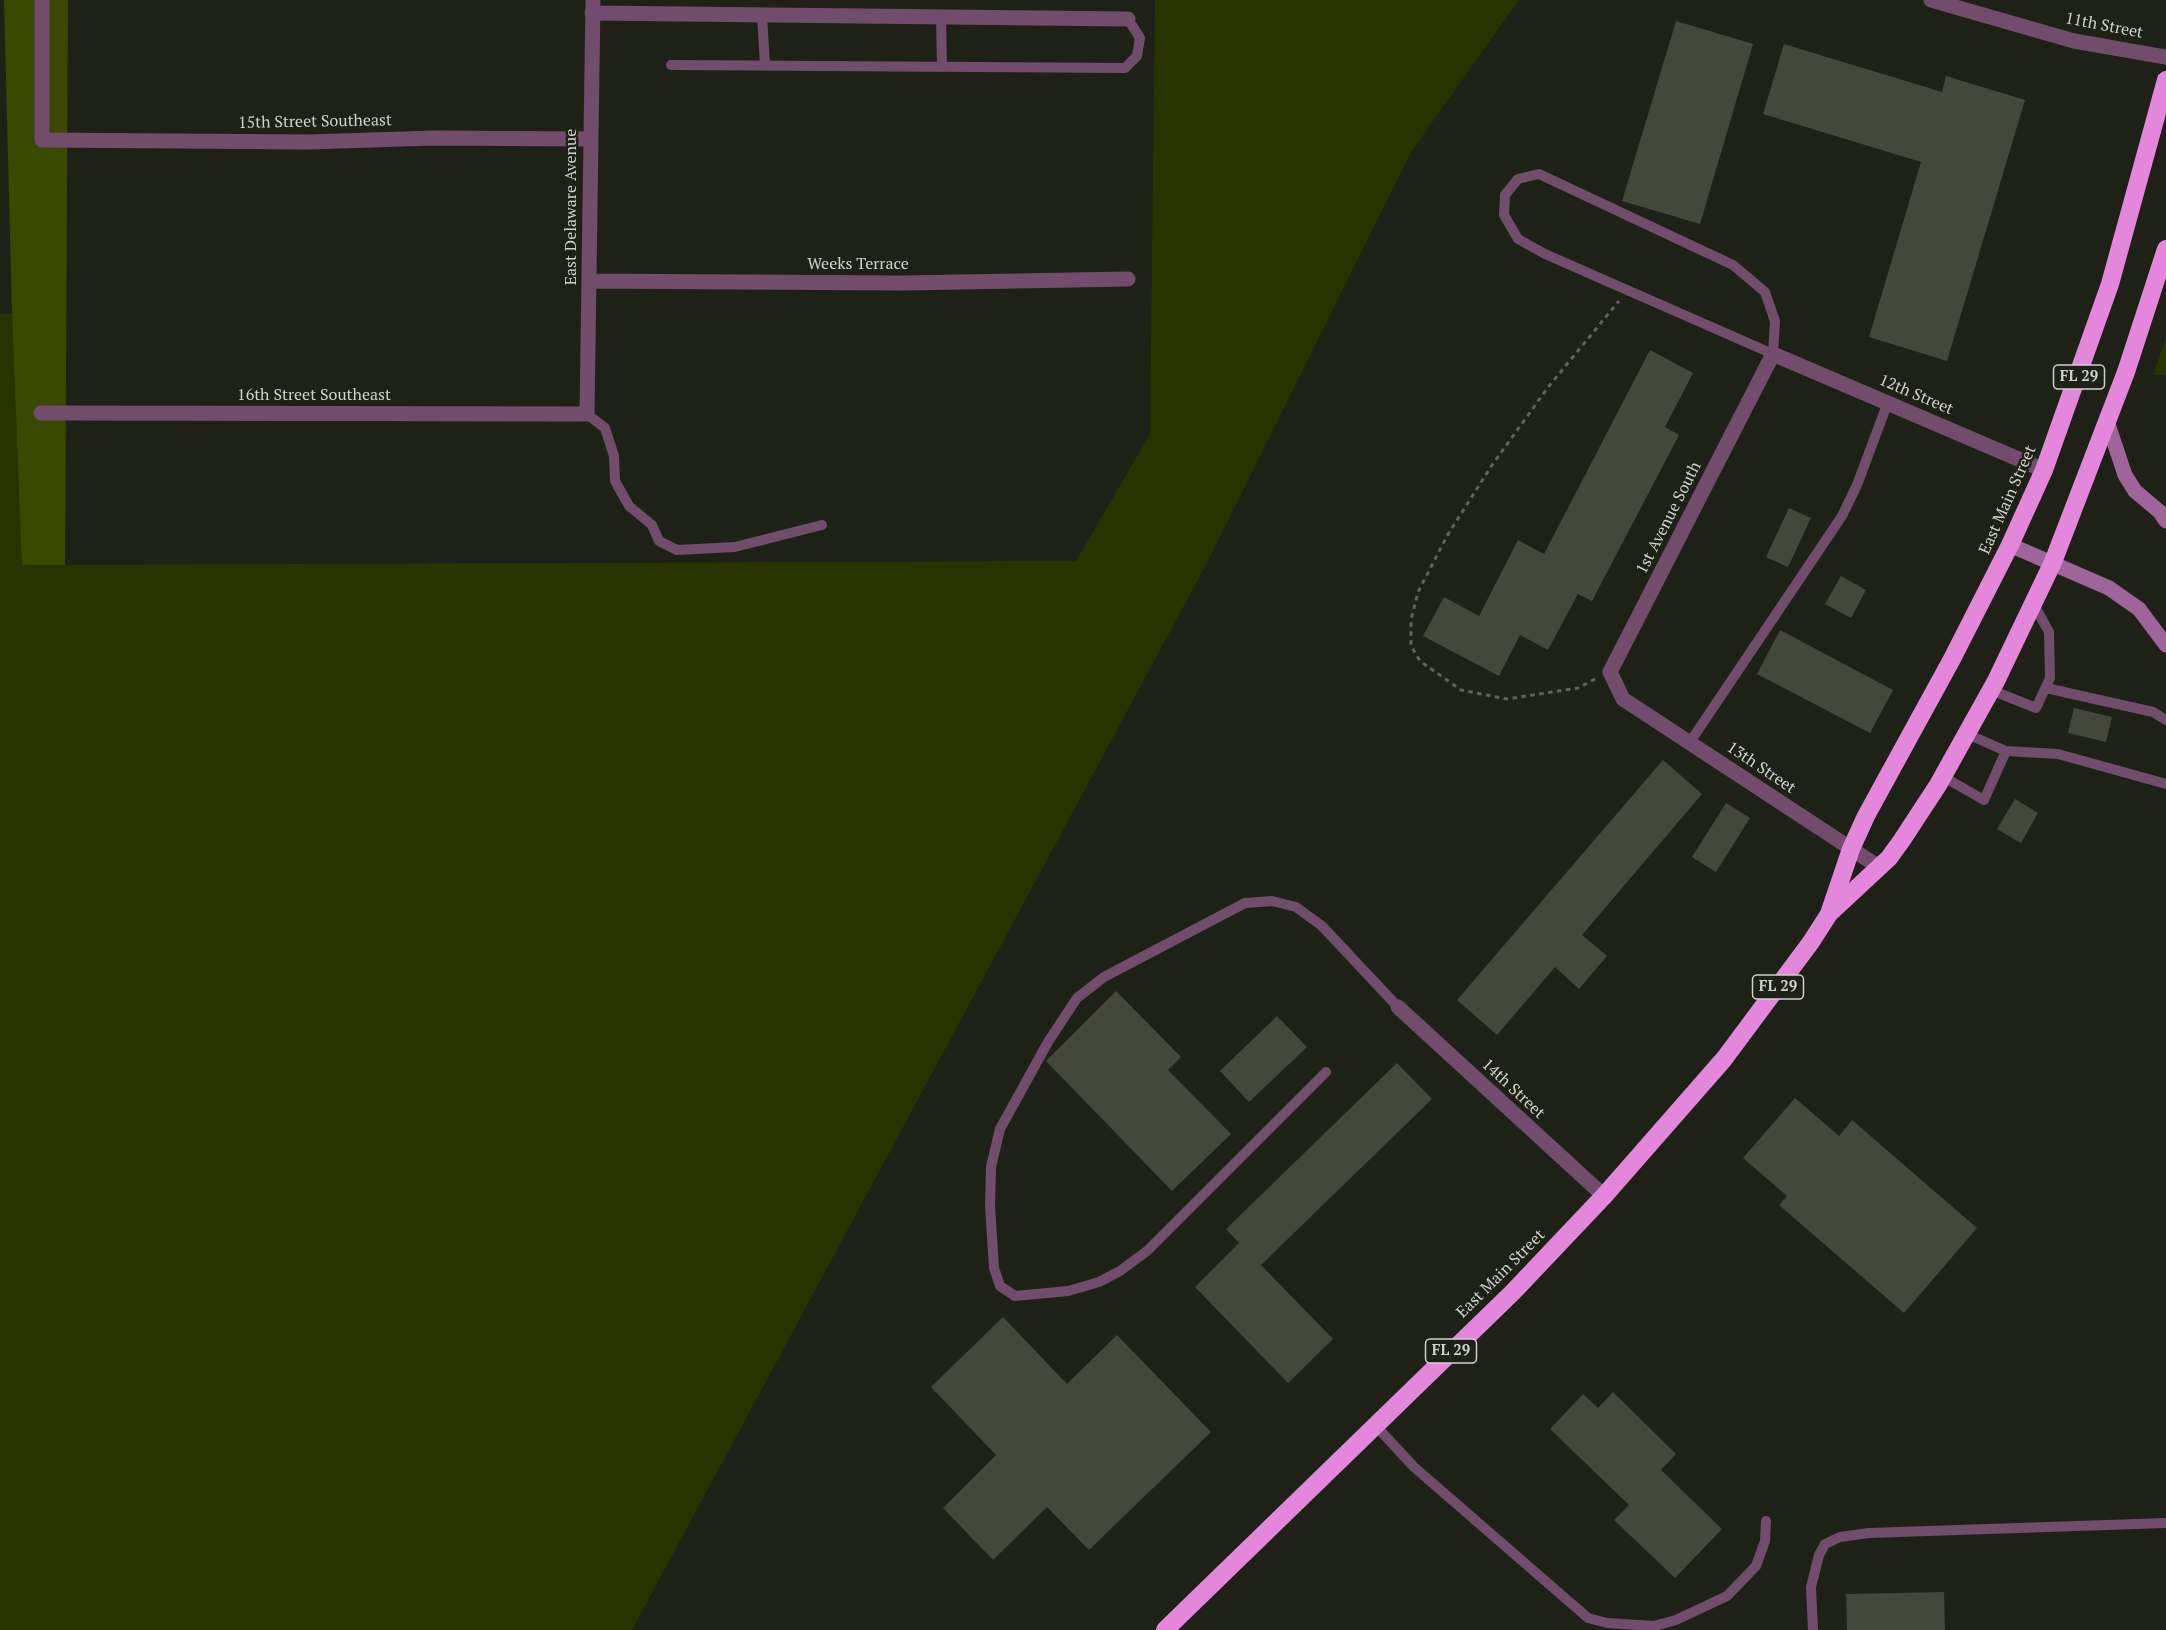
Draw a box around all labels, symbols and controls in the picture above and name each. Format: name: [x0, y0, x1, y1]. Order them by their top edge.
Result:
street label: 11th Street: [2063, 9, 2145, 43]
street label: 15th Street Southeast: [238, 111, 392, 133]
street label: East Delaware Avenue: [561, 129, 581, 285]
street label: Weeks Terrace: [807, 254, 909, 274]
road number: FL 29: [2054, 365, 2104, 389]
street label: 12th Street: [1876, 371, 1956, 419]
street label: 16th Street Southeast: [237, 385, 391, 405]
street label: East Main Street: [1975, 443, 2041, 557]
street label: 1st Avenue South: [1632, 459, 1706, 577]
street label: 13th Street: [1723, 738, 1799, 798]
road number: FL 29: [1752, 975, 1804, 999]
street label: 14th Street: [1478, 1055, 1548, 1123]
street label: East Main Street: [1453, 1226, 1549, 1322]
road number: FL 29: [1426, 1339, 1476, 1363]

